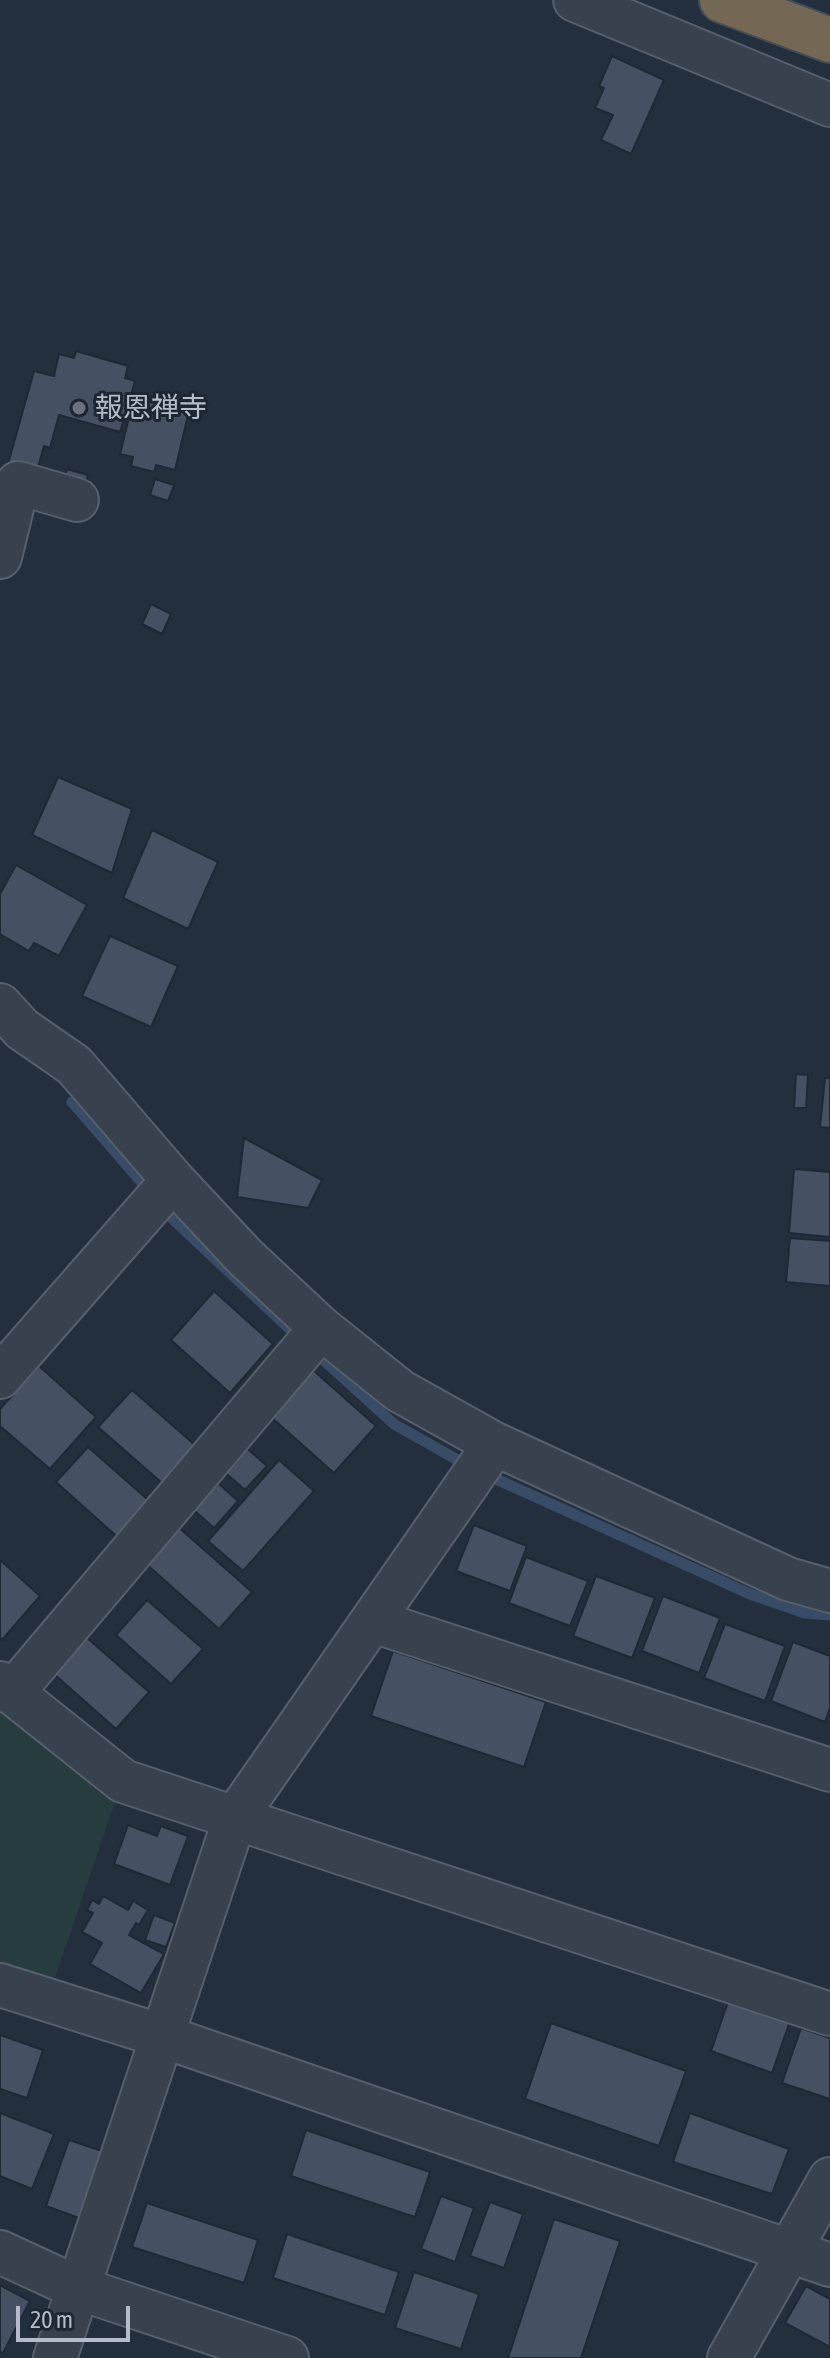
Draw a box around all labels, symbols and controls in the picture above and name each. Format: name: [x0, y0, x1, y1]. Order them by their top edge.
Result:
place label: 報恩禅寺: [95, 391, 207, 425]
marker: 報恩禅寺: [70, 399, 88, 417]
scale bar: [20, 2290, 134, 2340]
text: 20 m: [30, 2306, 73, 2333]

